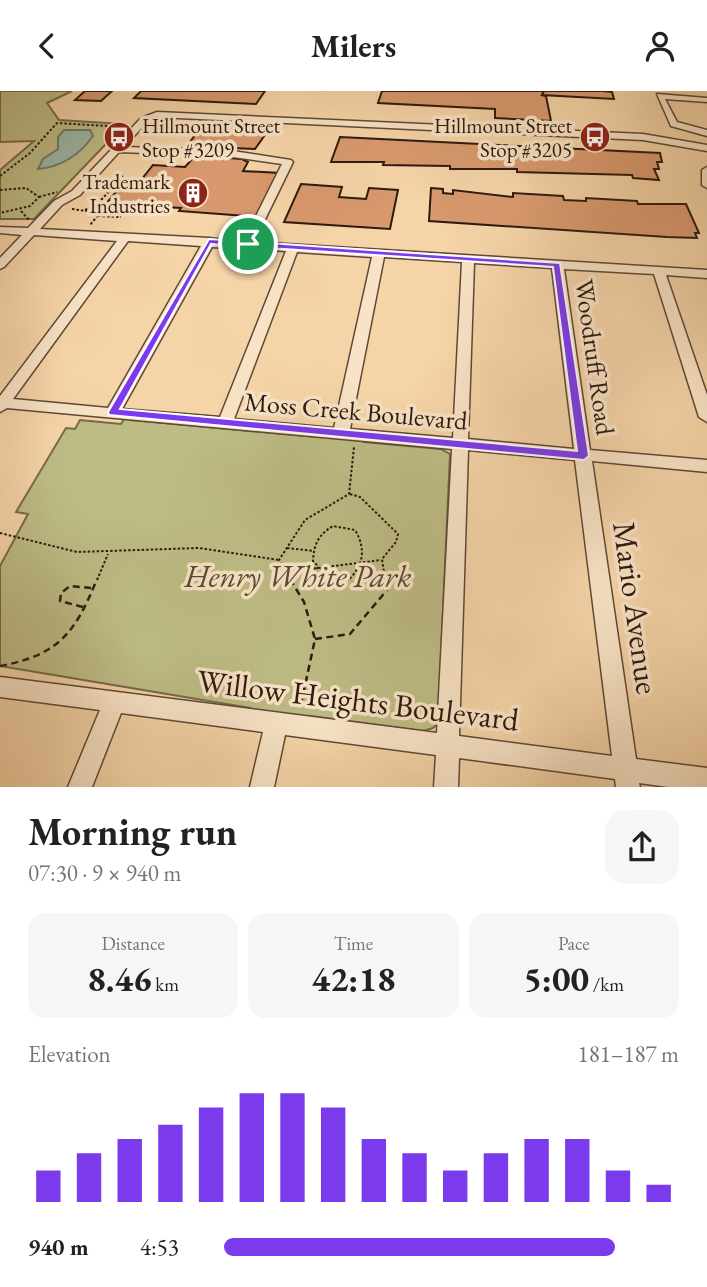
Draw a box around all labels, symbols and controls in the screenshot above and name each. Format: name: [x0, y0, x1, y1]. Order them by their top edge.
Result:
text: Milers: [311, 25, 396, 67]
icon: back: [28, 27, 66, 65]
icon: person: [641, 27, 679, 65]
place label: Hillmount Street Stop #3209: [142, 112, 280, 163]
place label: Hillmount Street Stop #3205: [434, 112, 572, 163]
bus stop icon: Hillmount Street Stop #3209: [102, 120, 136, 154]
bus stop icon: Hillmount Street Stop #3205: [578, 120, 612, 154]
place label: Trademark Industries: [82, 168, 171, 219]
building icon: Trademark Industries: [176, 176, 210, 210]
pin: [218, 214, 278, 274]
icon: arrive: [229, 225, 267, 263]
street label: Woodruff Road: [567, 277, 623, 438]
street label: Moss Creek Boulevard: [243, 384, 470, 438]
street label: Mario Avenue: [603, 519, 669, 697]
park label: Henry White Park: [184, 555, 412, 597]
street label: Willow Heights Boulevard: [195, 659, 522, 741]
text: Morning run: [28, 807, 237, 856]
button: share: [605, 810, 679, 884]
text: 07:30 · 9 × 940 m: [28, 858, 181, 888]
text: Distance: [101, 931, 165, 956]
text: Time: [334, 931, 373, 956]
text: Pace: [558, 931, 590, 956]
text: 8.46: [87, 956, 152, 1001]
text: 42:18: [312, 956, 395, 1001]
text: 5:00: [524, 956, 589, 1001]
text: km: [152, 972, 179, 997]
text: /km: [589, 972, 624, 997]
text: Elevation: [28, 1039, 111, 1069]
text: 181–187 m: [578, 1039, 679, 1069]
text: 940 m: [28, 1232, 89, 1262]
text: 4:53: [140, 1232, 179, 1262]

